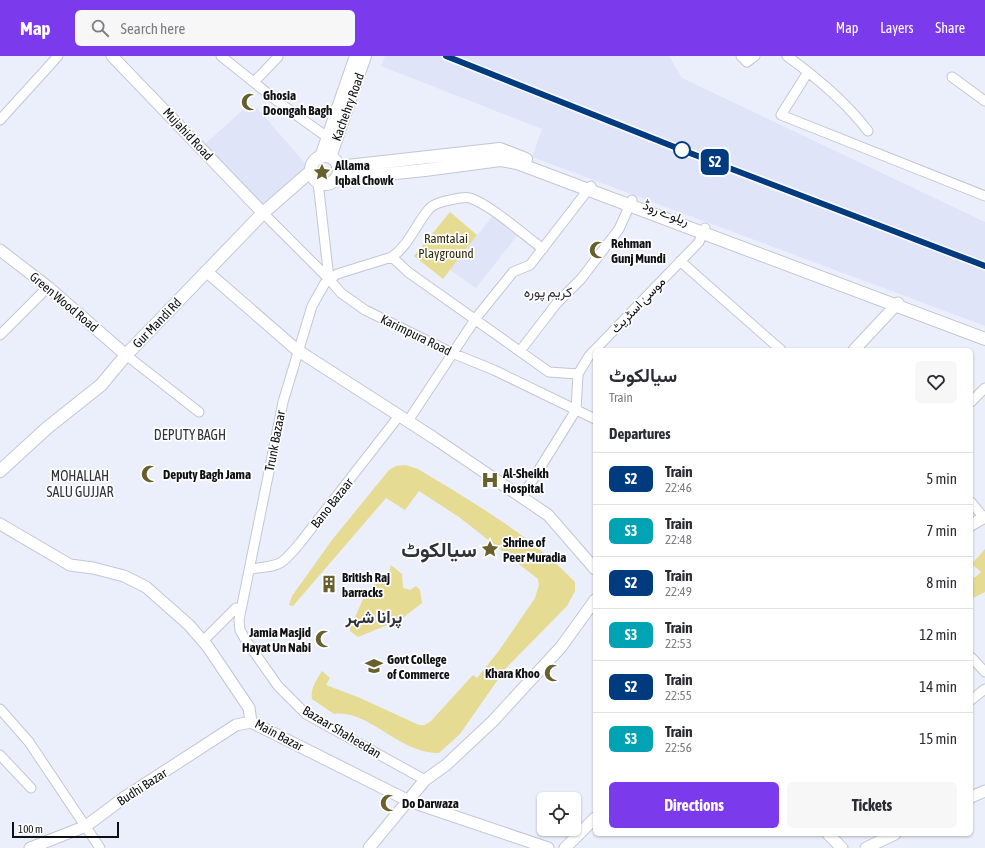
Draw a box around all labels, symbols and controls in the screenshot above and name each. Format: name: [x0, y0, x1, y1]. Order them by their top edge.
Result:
search box: [75, 10, 355, 46]
text: Map: [20, 17, 51, 39]
icon: search: [89, 17, 111, 39]
text: Search here: [121, 20, 185, 37]
text: Map: [836, 20, 858, 36]
text: Layers: [880, 20, 913, 36]
text: Share: [935, 20, 965, 36]
street label: Kachehry Road: [329, 71, 367, 143]
place label: Ghosia Doongah Bagh: [263, 88, 332, 118]
mosque icon: Ghosia Doongah Bagh: [240, 92, 260, 112]
street label: Mujahid Road: [160, 105, 216, 163]
unlabelled marker: [673, 141, 691, 159]
line badge: S2: [697, 149, 733, 175]
text: S2: [709, 154, 721, 170]
place label: Allama Iqbal Chowk: [334, 158, 394, 188]
place icon: Allama Iqbal Chowk: [312, 162, 332, 182]
street label: ریلوے روڈ: [641, 197, 691, 230]
park label: Ramtalai Playground: [418, 231, 474, 261]
place label: Rehman Gunj Mundi: [611, 236, 666, 266]
mosque icon: Rehman Gunj Mundi: [588, 240, 608, 260]
street label: Green Wood Road: [27, 269, 101, 335]
street label: موسیٰ اسٹریٹ: [608, 274, 669, 337]
district label: کریم پورہ: [524, 284, 572, 302]
street label: Gur Mandi Rd: [130, 295, 184, 351]
street label: Karimpura Road: [378, 311, 454, 359]
button: heart: [915, 361, 957, 403]
text: سیالکوٹ: [609, 364, 677, 386]
text: Train: [609, 390, 633, 405]
street label: Trunk Bazaar: [262, 409, 288, 473]
text: Departures: [609, 425, 671, 442]
district label: DEPUTY BAGH: [154, 427, 226, 443]
text: Train: [665, 463, 693, 480]
mosque icon: Deputy Bagh Jama: [140, 464, 160, 484]
place label: Al-Sheikh Hospital: [502, 466, 549, 496]
place label: Deputy Bagh Jama: [163, 467, 251, 482]
district label: MOHALLAH SALU GUJJAR: [47, 468, 113, 500]
hospital icon: Al-Sheikh Hospital: [480, 470, 500, 490]
text: 5 min: [926, 470, 957, 487]
text: S2: [625, 471, 637, 487]
street label: Bano Bazaar: [308, 475, 356, 531]
text: 22:46: [665, 480, 692, 495]
text: Train: [665, 515, 693, 532]
text: 7 min: [926, 522, 957, 539]
text: S3: [625, 523, 637, 539]
text: 22:48: [665, 532, 692, 547]
place label: Shrine of Peer Muradia: [503, 535, 566, 565]
district label: سیالکوٹ: [401, 537, 477, 563]
place icon: Shrine of Peer Muradia: [480, 539, 500, 559]
text: Train: [665, 567, 693, 584]
place label: British Raj barracks: [342, 570, 390, 600]
building icon: British Raj barracks: [319, 574, 339, 594]
text: 8 min: [926, 574, 957, 591]
text: S2: [625, 575, 637, 591]
text: 22:49: [665, 584, 692, 599]
district label: پرانا شہر: [345, 607, 402, 629]
text: Train: [665, 619, 693, 636]
place label: Jamia Masjid Hayat Un Nabi: [242, 625, 311, 655]
text: 12 min: [919, 626, 957, 643]
text: S3: [625, 627, 637, 643]
mosque icon: Jamia Masjid Hayat Un Nabi: [314, 629, 334, 649]
text: 22:53: [665, 636, 692, 651]
place label: Govt College of Commerce: [387, 652, 450, 682]
school or university icon: Govt College of Commerce: [364, 656, 384, 676]
mosque icon: Khara Khoo: [543, 663, 563, 683]
place label: Khara Khoo: [485, 666, 540, 681]
text: Train: [665, 671, 693, 688]
text: 14 min: [919, 678, 957, 695]
text: S2: [625, 679, 637, 695]
text: 22:55: [665, 688, 692, 703]
street label: Bazaar Shaheedan: [300, 703, 384, 761]
street label: Main Bazar: [252, 716, 306, 754]
text: Train: [665, 723, 693, 740]
text: 15 min: [919, 730, 957, 747]
text: S3: [625, 731, 637, 747]
text: 22:56: [665, 740, 692, 755]
street label: Budhi Bazar: [114, 765, 170, 809]
button: Directions: [609, 782, 779, 828]
button: Tickets: [787, 782, 957, 828]
map controls: [537, 792, 581, 836]
button: locate: [537, 792, 581, 836]
mosque icon: Do Darwaza: [379, 793, 399, 813]
place label: Do Darwaza: [402, 796, 459, 811]
scale bar: [12, 820, 119, 839]
text: 100 m: [18, 823, 43, 835]

